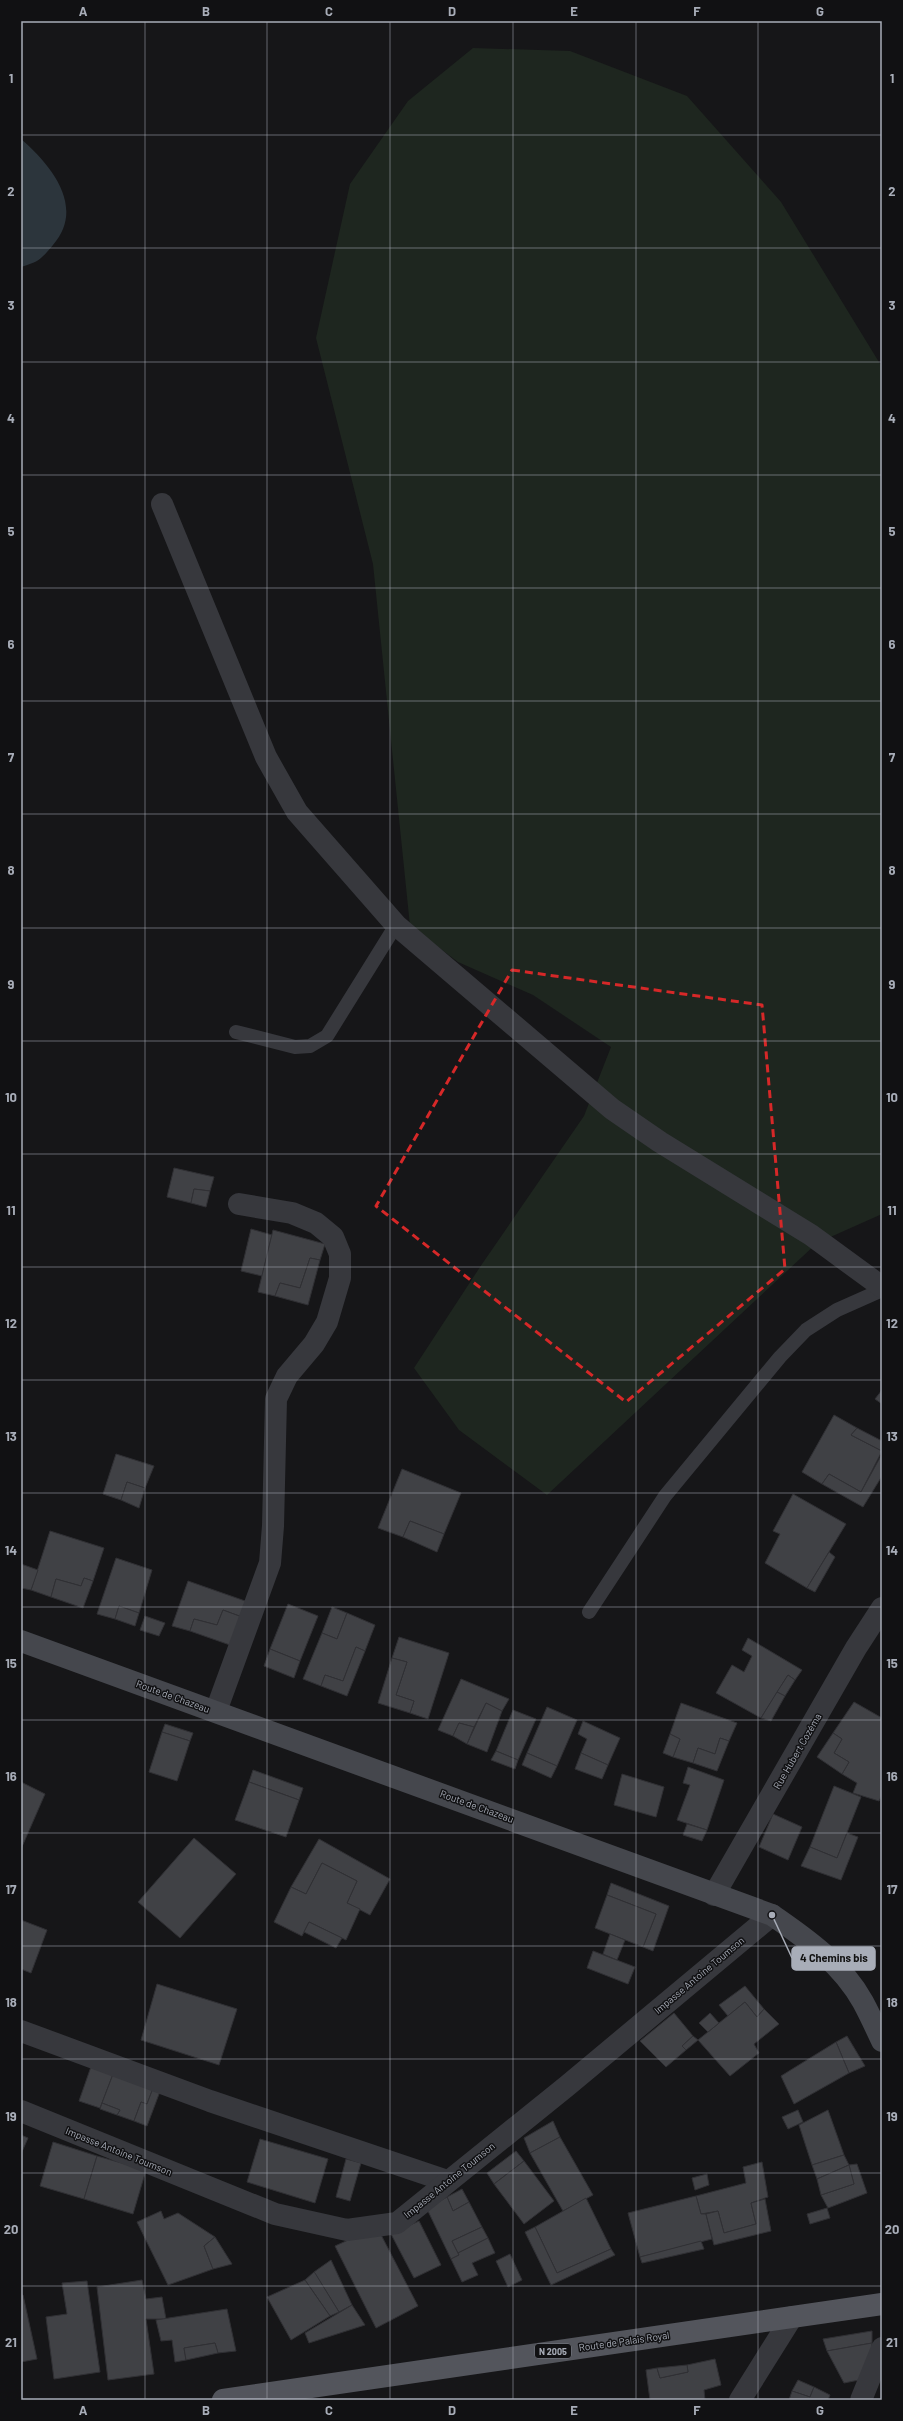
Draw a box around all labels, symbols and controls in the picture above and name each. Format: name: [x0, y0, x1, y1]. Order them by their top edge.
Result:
text: A: [79, 3, 88, 19]
text: B: [202, 3, 210, 19]
text: C: [325, 3, 333, 19]
text: D: [448, 3, 456, 19]
text: E: [570, 3, 578, 19]
text: F: [693, 3, 701, 19]
text: G: [816, 3, 824, 19]
text: 1: [9, 70, 13, 86]
text: 1: [890, 70, 894, 86]
text: 2: [7, 183, 15, 199]
text: 2: [888, 183, 896, 199]
text: 3: [7, 297, 15, 313]
text: 3: [888, 297, 896, 313]
text: 4: [7, 410, 15, 426]
text: 4: [888, 410, 896, 426]
text: 5: [7, 523, 15, 539]
text: 5: [888, 523, 896, 539]
text: 6: [8, 636, 15, 652]
text: 6: [889, 636, 896, 652]
text: 7: [8, 749, 15, 765]
text: 7: [889, 749, 896, 765]
text: 8: [7, 862, 15, 878]
text: 8: [888, 862, 896, 878]
text: 9: [8, 976, 15, 992]
text: 9: [889, 976, 896, 992]
text: 10: [5, 1089, 17, 1105]
text: 10: [886, 1089, 898, 1105]
text: 11: [6, 1202, 16, 1218]
text: 11: [887, 1202, 897, 1218]
text: 12: [5, 1315, 17, 1331]
text: 12: [886, 1315, 898, 1331]
text: 13: [5, 1428, 17, 1444]
text: 13: [886, 1428, 898, 1444]
text: 14: [5, 1542, 17, 1558]
text: 14: [886, 1542, 898, 1558]
text: 15: [5, 1655, 17, 1671]
text: 15: [886, 1655, 898, 1671]
street label: Route de Chazeau: [135, 1677, 211, 1715]
street label: Rue Hubert Cozéma: [770, 1711, 824, 1791]
text: 16: [5, 1768, 17, 1784]
text: 16: [886, 1768, 898, 1784]
street label: Route de Chazeau: [439, 1787, 515, 1825]
text: 17: [5, 1881, 17, 1897]
text: 17: [886, 1881, 898, 1897]
street label: Impasse Antoine Toumson: [652, 1934, 746, 2016]
callout: 4 Chemins bis: [792, 1947, 875, 1970]
text: 4 Chemins bis: [800, 1951, 868, 1964]
text: 18: [5, 1994, 17, 2010]
text: 18: [886, 1994, 898, 2010]
text: 19: [5, 2108, 17, 2124]
text: 19: [886, 2108, 898, 2124]
street label: Impasse Antoine Toumson: [64, 2124, 174, 2178]
street label: Impasse Antoine Toumson: [401, 2140, 497, 2220]
text: 20: [4, 2221, 18, 2237]
text: 20: [885, 2221, 899, 2237]
street label: Route de Palais Royal: [578, 2329, 670, 2353]
text: 21: [5, 2334, 17, 2350]
text: 21: [886, 2334, 898, 2350]
road number: N 2005: [535, 2344, 571, 2358]
text: A: [79, 2402, 88, 2418]
text: B: [202, 2402, 210, 2418]
text: C: [325, 2402, 333, 2418]
text: D: [448, 2402, 456, 2418]
text: E: [570, 2402, 578, 2418]
text: F: [693, 2402, 701, 2418]
text: G: [816, 2402, 824, 2418]

